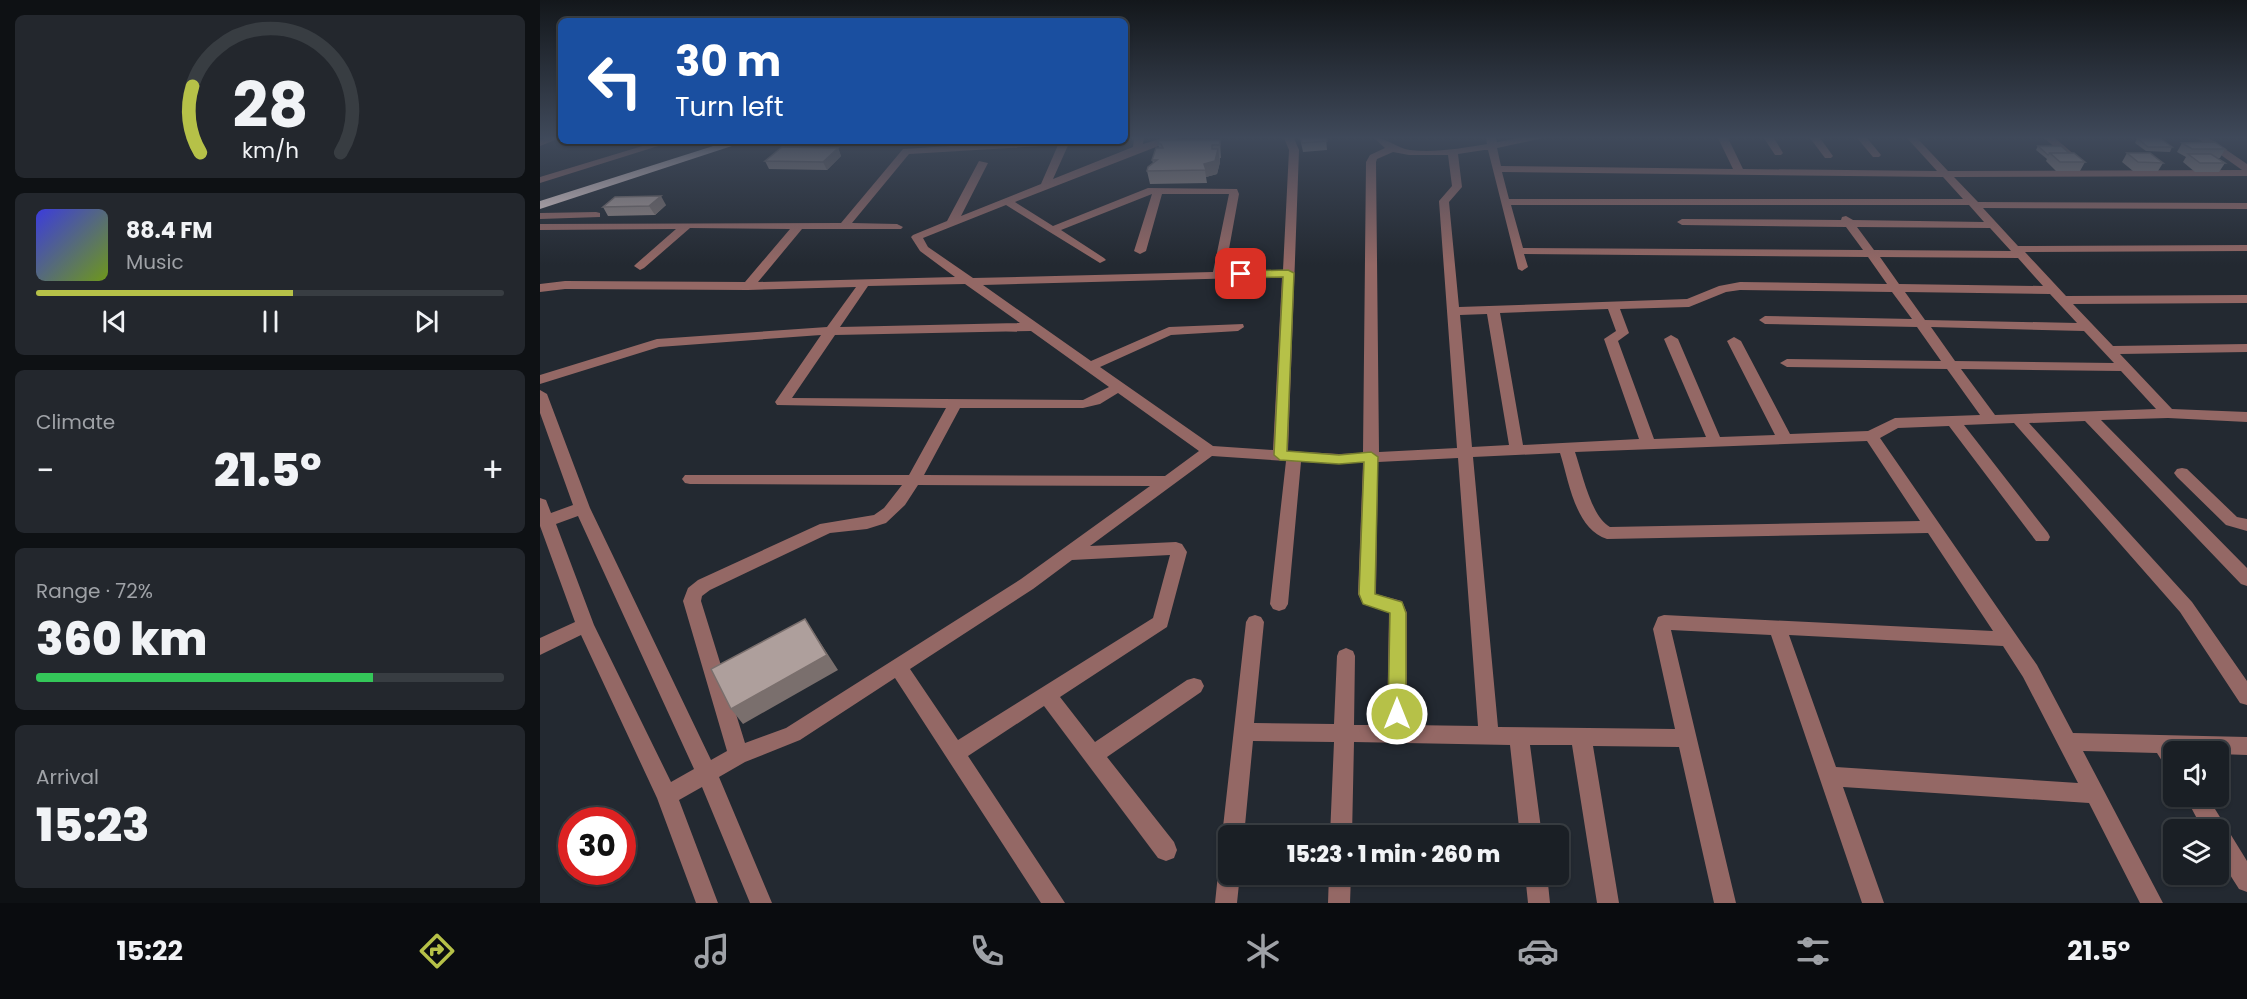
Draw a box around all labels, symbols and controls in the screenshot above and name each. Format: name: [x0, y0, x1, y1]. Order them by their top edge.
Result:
text: 30 m: [675, 32, 781, 91]
icon: left: [576, 42, 654, 120]
text: 28: [232, 61, 308, 149]
text: Turn left: [675, 88, 784, 125]
text: km/h: [241, 136, 299, 167]
text: 88.4 FM: [126, 215, 213, 246]
text: Music: [126, 248, 184, 276]
pin: [1215, 248, 1266, 299]
icon: arrive: [1224, 257, 1257, 290]
icon: previous: [98, 305, 131, 338]
icon: pause: [254, 305, 287, 338]
icon: next: [410, 305, 443, 338]
text: Climate: [36, 408, 115, 436]
text: 21.5°: [214, 439, 322, 502]
text: −: [36, 447, 54, 494]
text: +: [481, 447, 504, 494]
text: Range · 72%: [36, 577, 153, 605]
text: 360 km: [36, 608, 207, 671]
position arrow: [1365, 682, 1429, 746]
map controls: [2163, 741, 2229, 885]
button: sound: [2163, 741, 2229, 807]
text: Arrival: [36, 763, 99, 791]
text: 15:23: [36, 794, 150, 857]
speed limit sign: 30: [558, 807, 636, 885]
button: layers: [2163, 819, 2229, 885]
text: 15:23 · 1 min · 260 m: [1287, 839, 1500, 870]
icon: directions: [416, 930, 458, 972]
icon: music: [691, 930, 733, 972]
icon: phone: [966, 930, 1008, 972]
icon: climate: [1242, 930, 1284, 972]
icon: car: [1517, 930, 1559, 972]
icon: filters: [1792, 930, 1834, 972]
text: 15:22: [117, 932, 183, 969]
text: 21.5°: [2067, 932, 2130, 969]

